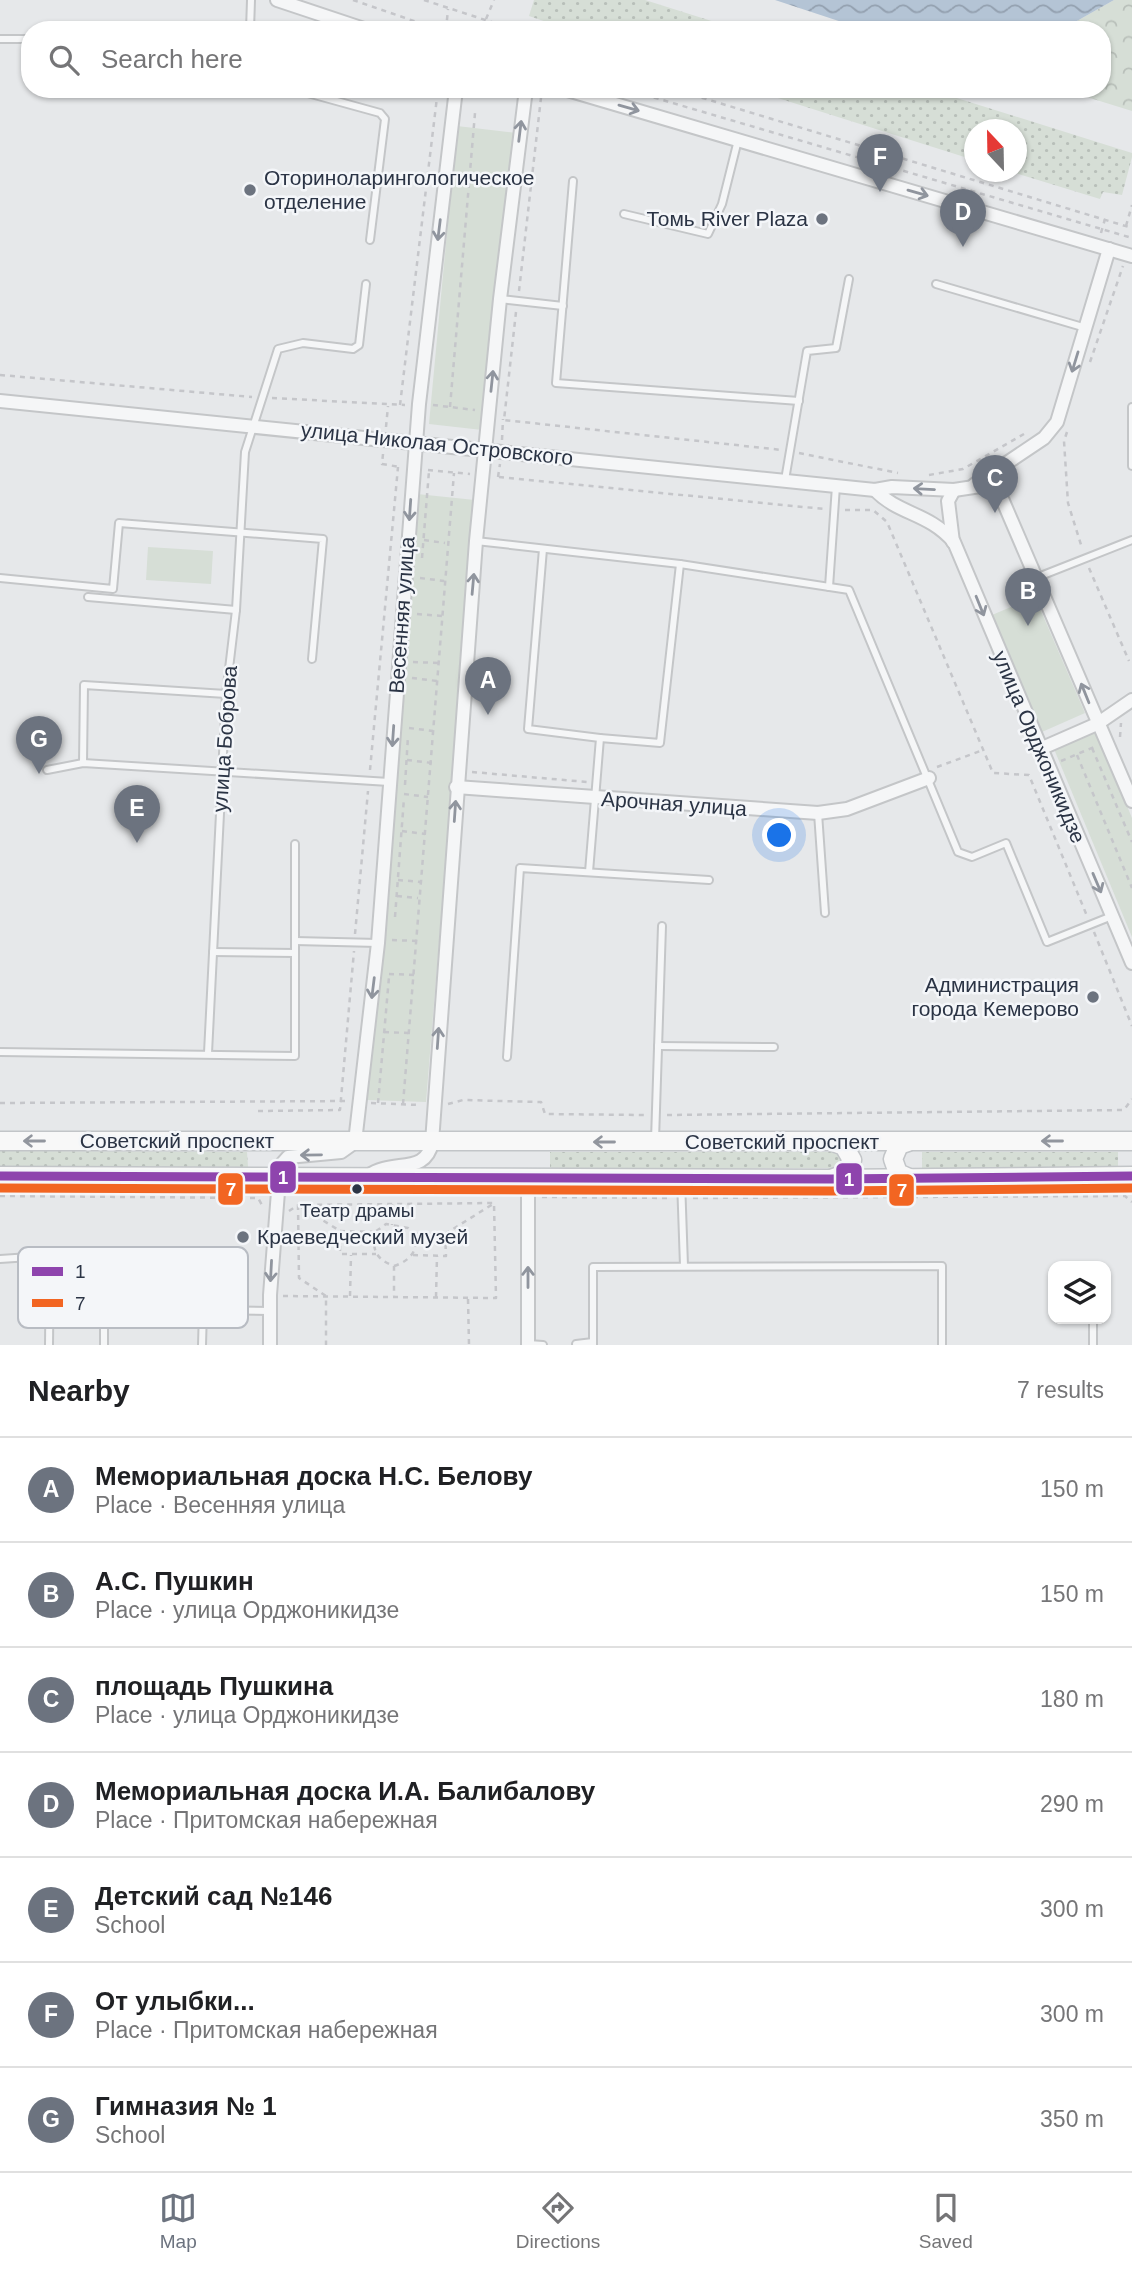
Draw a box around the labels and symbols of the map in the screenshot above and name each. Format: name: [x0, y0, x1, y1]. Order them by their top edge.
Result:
one-way arrow: [618, 103, 640, 116]
north arrow: [964, 119, 1027, 182]
one-way arrow: [514, 120, 527, 143]
pin: F: [857, 134, 903, 192]
place label: Оториноларингологическое отделение: [264, 166, 534, 213]
marker: Оториноларингологическое отделение: [242, 182, 258, 198]
one-way arrow: [907, 188, 929, 201]
pin: D: [940, 189, 986, 247]
place label: Томь River Plaza: [647, 207, 808, 230]
marker: Томь River Plaza: [814, 211, 830, 227]
one-way arrow: [433, 218, 446, 241]
one-way arrow: [1068, 350, 1081, 372]
one-way arrow: [486, 370, 499, 393]
street label: улица Николая Островского: [300, 418, 574, 469]
pin: C: [972, 455, 1018, 513]
one-way arrow: [913, 482, 936, 495]
one-way arrow: [403, 498, 416, 520]
street label: Весенняя улица: [385, 535, 418, 694]
pin: B: [1005, 568, 1051, 626]
one-way arrow: [467, 573, 480, 596]
one-way arrow: [974, 594, 987, 616]
street label: улица Орджоникидзе: [989, 647, 1090, 846]
pin: A: [465, 657, 511, 715]
street label: улица Боброва: [208, 665, 241, 813]
one-way arrow: [1078, 683, 1091, 704]
pin: G: [16, 716, 62, 774]
one-way arrow: [386, 725, 399, 747]
pin: E: [114, 785, 160, 843]
street label: Арочная улица: [600, 787, 748, 820]
one-way arrow: [448, 800, 461, 823]
your location: [762, 818, 796, 852]
one-way arrow: [1091, 871, 1104, 893]
place label: Администрация города Кемерово: [911, 973, 1079, 1020]
one-way arrow: [366, 976, 379, 998]
marker: Администрация города Кемерово: [1085, 989, 1101, 1005]
one-way arrow: [432, 1027, 445, 1050]
street label: Советский проспект: [80, 1129, 275, 1152]
street label: Советский проспект: [685, 1130, 880, 1153]
one-way arrow: [23, 1134, 46, 1148]
one-way arrow: [1041, 1134, 1064, 1148]
one-way arrow: [593, 1135, 616, 1149]
one-way arrow: [300, 1149, 323, 1162]
line badge: 1: [269, 1160, 297, 1194]
line badge: 1: [835, 1162, 863, 1196]
text: 1: [278, 1167, 289, 1188]
text: 1: [844, 1169, 855, 1190]
line badge: 7: [217, 1172, 244, 1206]
line badge: 7: [888, 1173, 915, 1207]
text: 7: [226, 1179, 236, 1200]
text: 7: [897, 1180, 907, 1201]
marker: Театр драмы: [350, 1182, 364, 1196]
place label: Театр драмы: [300, 1200, 414, 1221]
place label: Краеведческий музей: [257, 1225, 468, 1248]
marker: Краеведческий музей: [235, 1229, 251, 1245]
legend: [18, 1247, 248, 1328]
one-way arrow: [264, 1259, 277, 1282]
text: 1: [75, 1261, 86, 1282]
one-way arrow: [521, 1266, 535, 1289]
text: 7: [75, 1293, 86, 1314]

